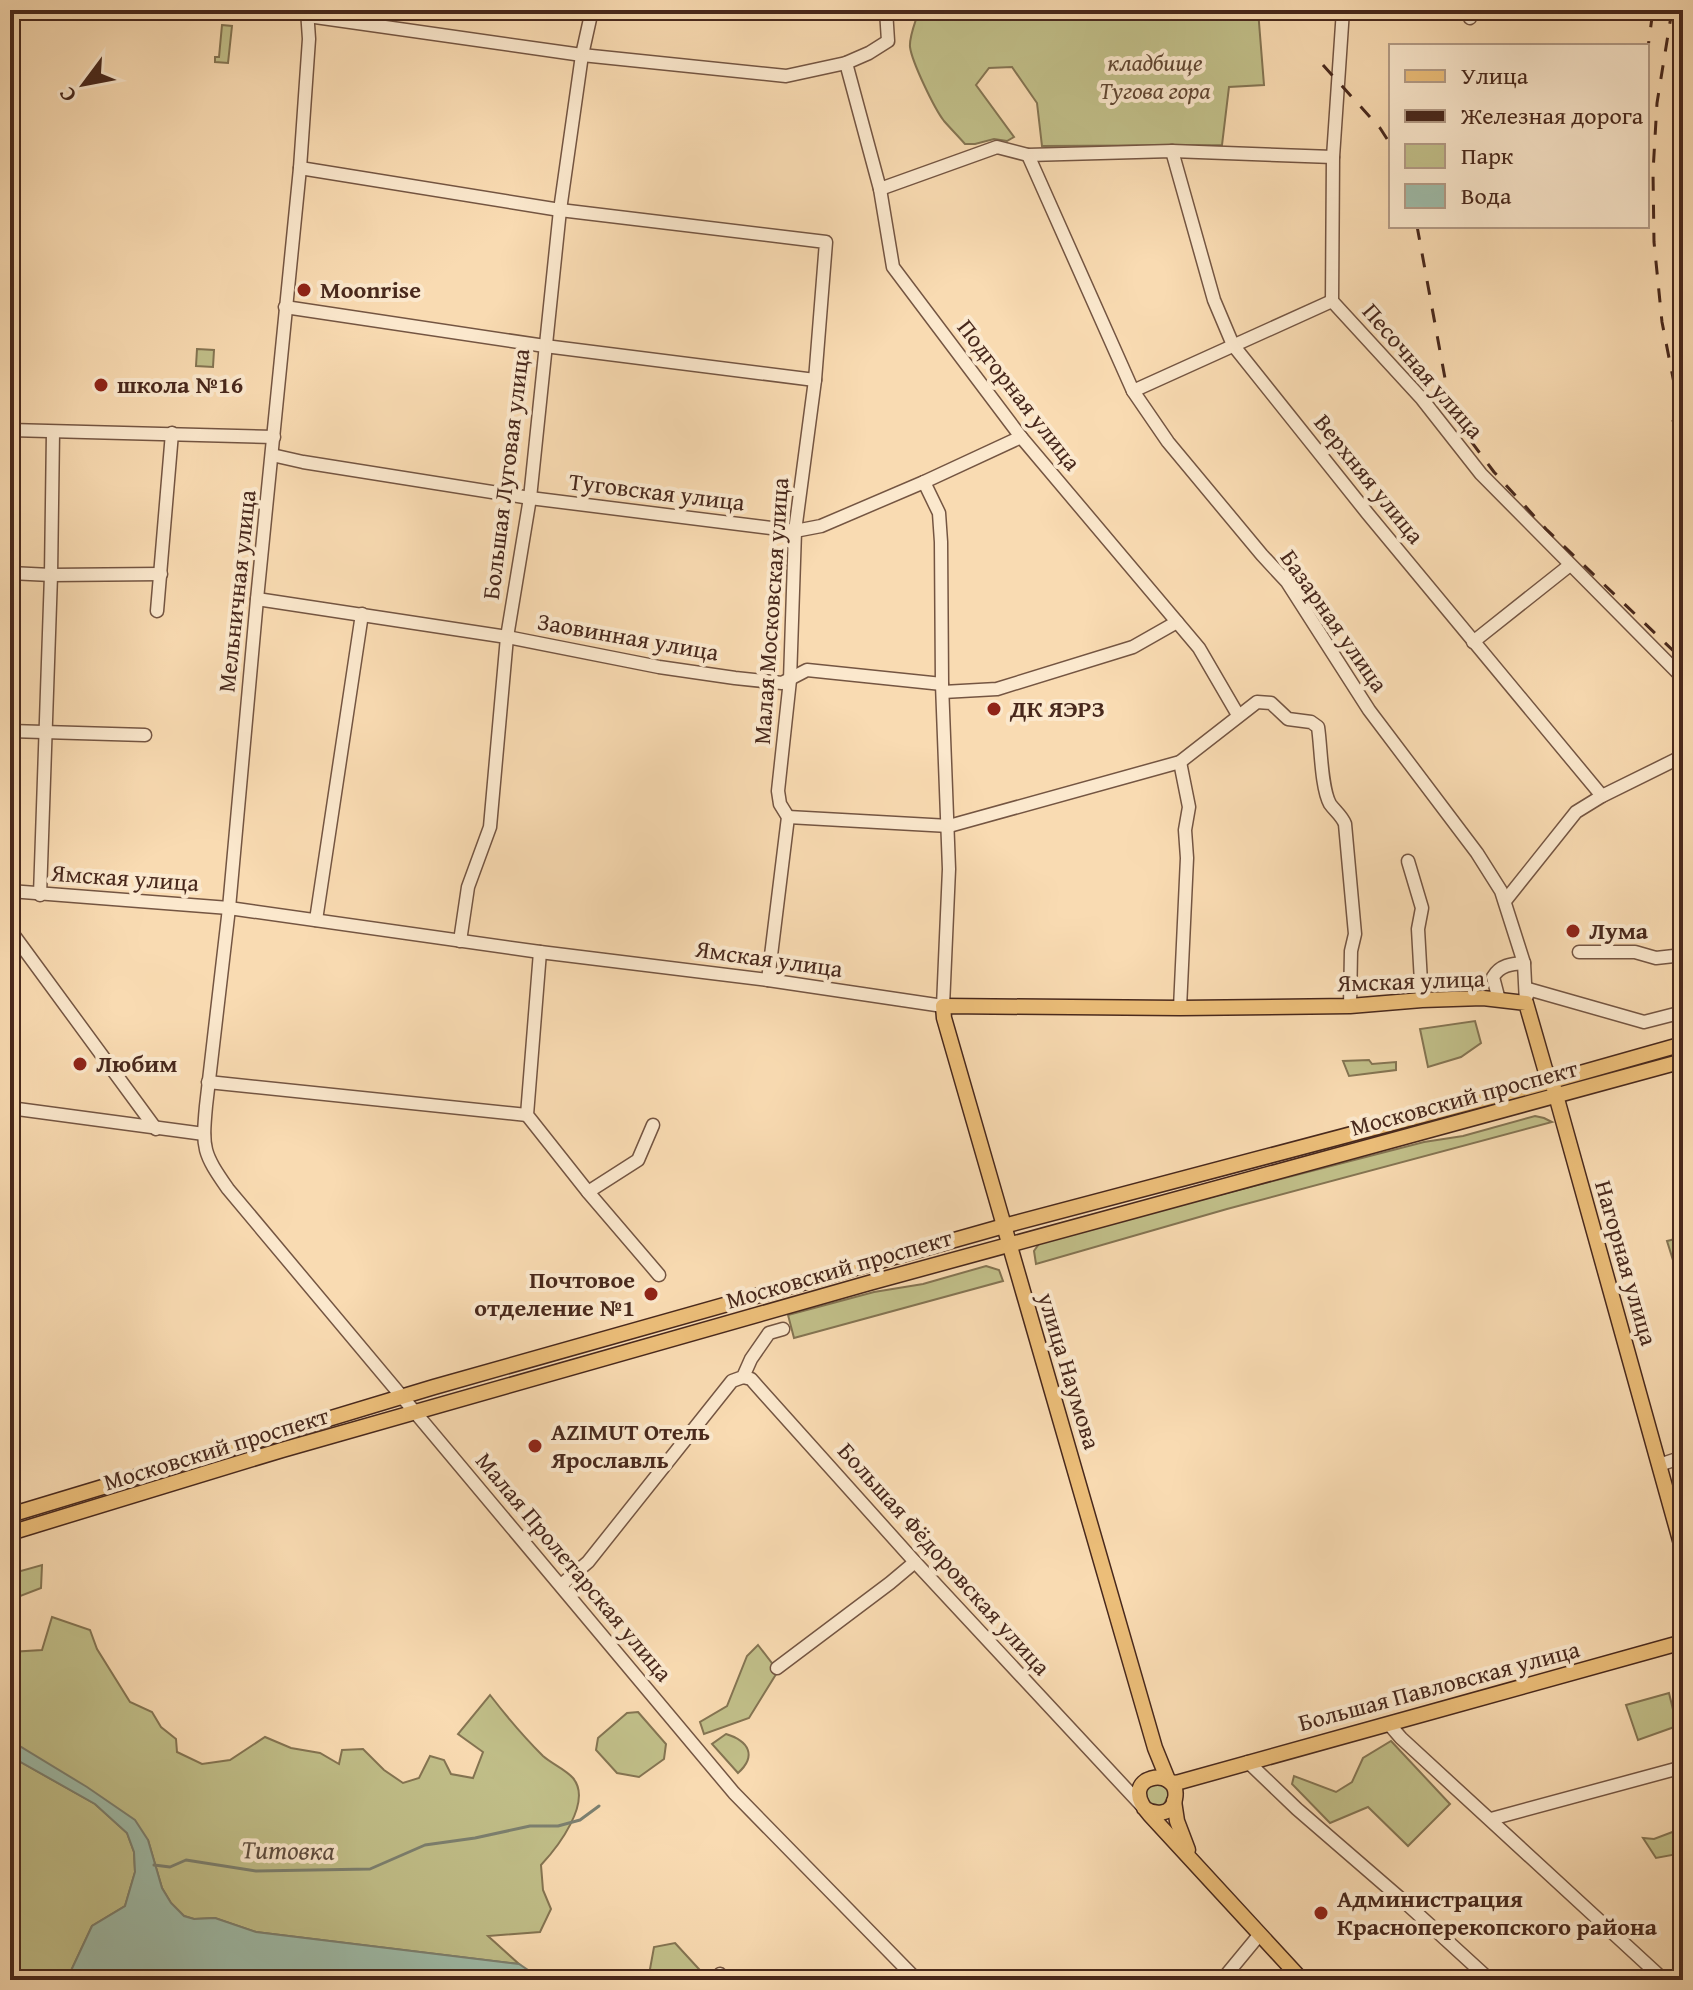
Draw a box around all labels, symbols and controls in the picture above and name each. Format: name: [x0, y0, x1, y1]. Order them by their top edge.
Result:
north arrow: [44, 44, 124, 124]
legend: [1389, 44, 1649, 228]
park label: кладбище Тугова гора: [1099, 45, 1211, 108]
text: Улица: [1461, 58, 1529, 93]
text: С: [50, 81, 84, 108]
text: Железная дорога: [1460, 98, 1644, 133]
text: Парк: [1461, 138, 1514, 173]
text: Вода: [1461, 178, 1512, 213]
place label: Moonrise: [320, 272, 421, 307]
marker: Moonrise: [295, 281, 313, 299]
street label: Песочная улица: [1354, 295, 1493, 447]
street label: Подгорная улица: [949, 312, 1090, 478]
street label: Большая Луговая улица: [473, 346, 538, 601]
place label: школа №16: [117, 367, 243, 402]
marker: школа №16: [92, 376, 110, 394]
street label: Верхняя улица: [1306, 406, 1433, 552]
street label: Туговская улица: [567, 463, 747, 520]
street label: Малая Московская улица: [744, 476, 797, 746]
street label: Мельничная улица: [208, 487, 265, 694]
street label: Базарная улица: [1272, 542, 1397, 700]
street label: Заовинная улица: [535, 603, 722, 670]
place label: ДК ЯЭРЗ: [1009, 691, 1105, 726]
marker: ДК ЯЭРЗ: [985, 700, 1003, 718]
street label: Ямская улица: [49, 855, 201, 900]
place label: Лума: [1589, 913, 1649, 948]
marker: Лума: [1564, 922, 1582, 940]
street label: Ямская улица: [692, 931, 845, 986]
street label: Ямская улица: [1335, 960, 1486, 1001]
place label: Любим: [96, 1046, 177, 1081]
street label: Московский проспект: [1347, 1050, 1582, 1145]
marker: Любим: [71, 1055, 89, 1073]
street label: Нагорная улица: [1586, 1176, 1667, 1350]
street label: Московский проспект: [722, 1219, 956, 1318]
place label: Почтовое отделение №1: [474, 1262, 635, 1325]
marker: Почтовое отделение №1: [642, 1285, 660, 1303]
street label: улица Наумова: [1029, 1287, 1110, 1454]
street label: Московский проспект: [99, 1398, 333, 1499]
place label: AZIMUT Отель Ярославль: [550, 1414, 710, 1477]
street label: Большая Фёдоровская улица: [830, 1434, 1059, 1684]
marker: AZIMUT Отель Ярославль: [526, 1437, 544, 1455]
street label: Малая Пролетарская улица: [468, 1444, 681, 1690]
street label: Большая Павловская улица: [1294, 1631, 1584, 1740]
water label: Титовка: [241, 1829, 335, 1870]
place label: Администрация Красноперекопского района: [1337, 1881, 1658, 1944]
marker: Администрация Красноперекопского района: [1312, 1904, 1330, 1922]

